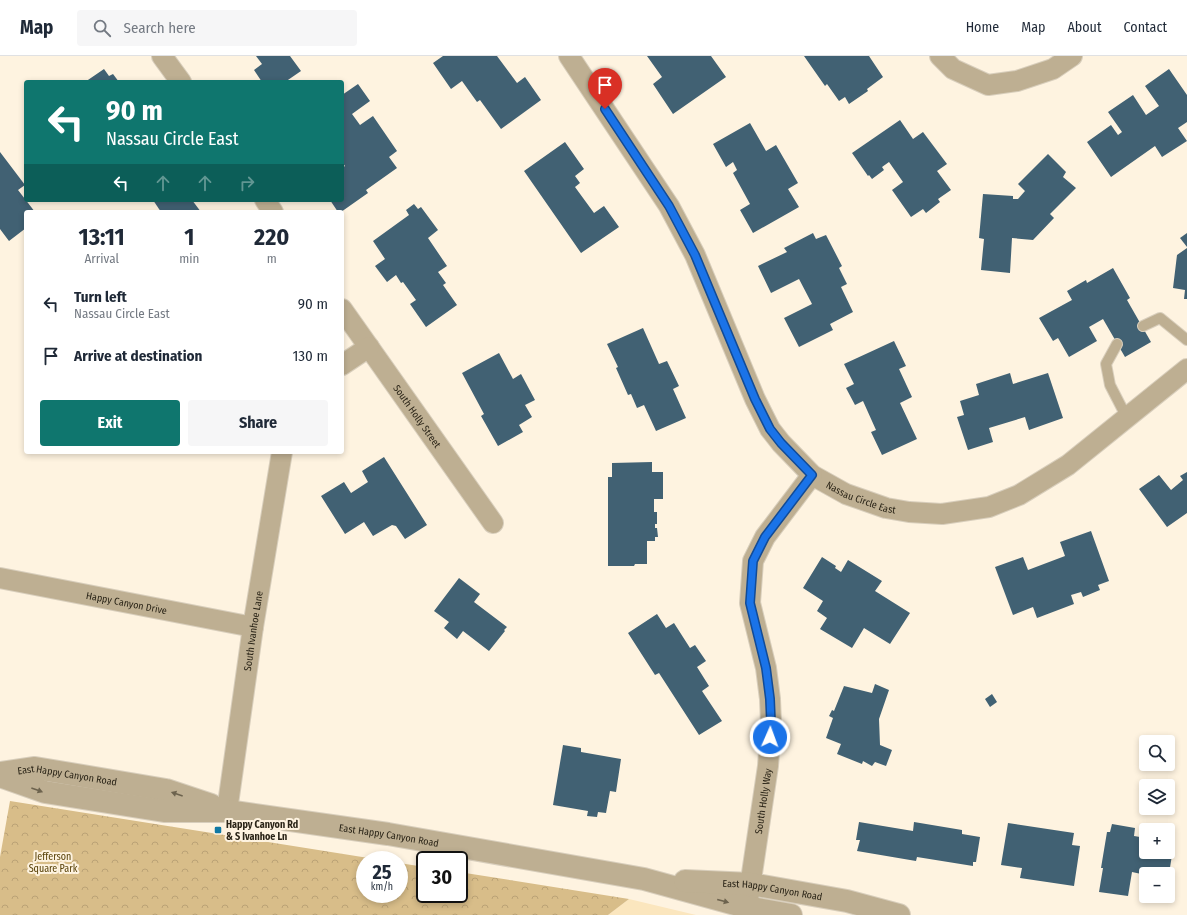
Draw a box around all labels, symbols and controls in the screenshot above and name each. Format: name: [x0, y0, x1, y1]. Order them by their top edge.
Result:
search box: [77, 10, 357, 46]
text: Map: [20, 16, 53, 39]
icon: search: [91, 17, 113, 39]
text: Search here: [123, 19, 196, 37]
text: Home: [966, 19, 999, 36]
text: Map: [1021, 19, 1045, 36]
text: About: [1067, 19, 1102, 36]
text: Contact: [1124, 19, 1167, 36]
pin: [588, 68, 622, 109]
icon: arrive: [594, 74, 616, 96]
text: 90 m: [106, 94, 163, 127]
icon: left: [40, 96, 92, 148]
text: Nassau Circle East: [106, 128, 239, 150]
icon: left: [110, 172, 132, 194]
icon: ahead: [152, 172, 174, 194]
icon: ahead: [194, 172, 216, 194]
icon: right: [236, 172, 258, 194]
text: 13:11: [79, 223, 125, 251]
text: 1: [184, 223, 194, 251]
text: 220: [254, 223, 289, 251]
text: Arrival: [84, 251, 119, 266]
text: min: [179, 251, 199, 266]
text: m: [267, 251, 277, 266]
text: Turn left: [74, 288, 127, 306]
icon: left: [40, 293, 62, 315]
text: 90 m: [298, 295, 328, 313]
text: Nassau Circle East: [74, 306, 170, 321]
icon: arrive: [40, 345, 62, 367]
text: Arrive at destination: [74, 347, 202, 365]
text: 130 m: [293, 347, 328, 365]
street label: South Holly Street: [390, 383, 443, 451]
button: Exit: [40, 400, 180, 446]
button: Share: [188, 400, 328, 446]
street label: Nassau Circle East: [824, 479, 897, 517]
street label: Happy Canyon Drive: [85, 590, 168, 617]
street label: South Ivanhoe Lane: [242, 590, 266, 672]
position arrow: [749, 716, 791, 758]
map controls: [1139, 735, 1175, 903]
button: search: [1139, 735, 1175, 771]
street label: East Happy Canyon Road: [17, 763, 118, 789]
street label: South Holly Way: [753, 767, 775, 835]
button: layers: [1139, 779, 1175, 815]
one-way arrow: [31, 787, 43, 793]
one-way arrow: [171, 790, 183, 796]
place label: Happy Canyon Rd & S Ivanhoe Ln: [226, 819, 298, 843]
street label: East Happy Canyon Road: [338, 822, 440, 850]
button: +: [1139, 823, 1175, 859]
marker: Happy Canyon Rd & S Ivanhoe Ln: [213, 825, 223, 835]
park label: Jefferson Square Park: [29, 851, 78, 875]
speed limit sign: 30: [416, 851, 468, 903]
text: 25: [372, 860, 392, 884]
button: −: [1139, 867, 1175, 903]
street label: East Happy Canyon Road: [722, 878, 823, 904]
text: km/h: [371, 881, 393, 893]
one-way arrow: [716, 898, 729, 904]

